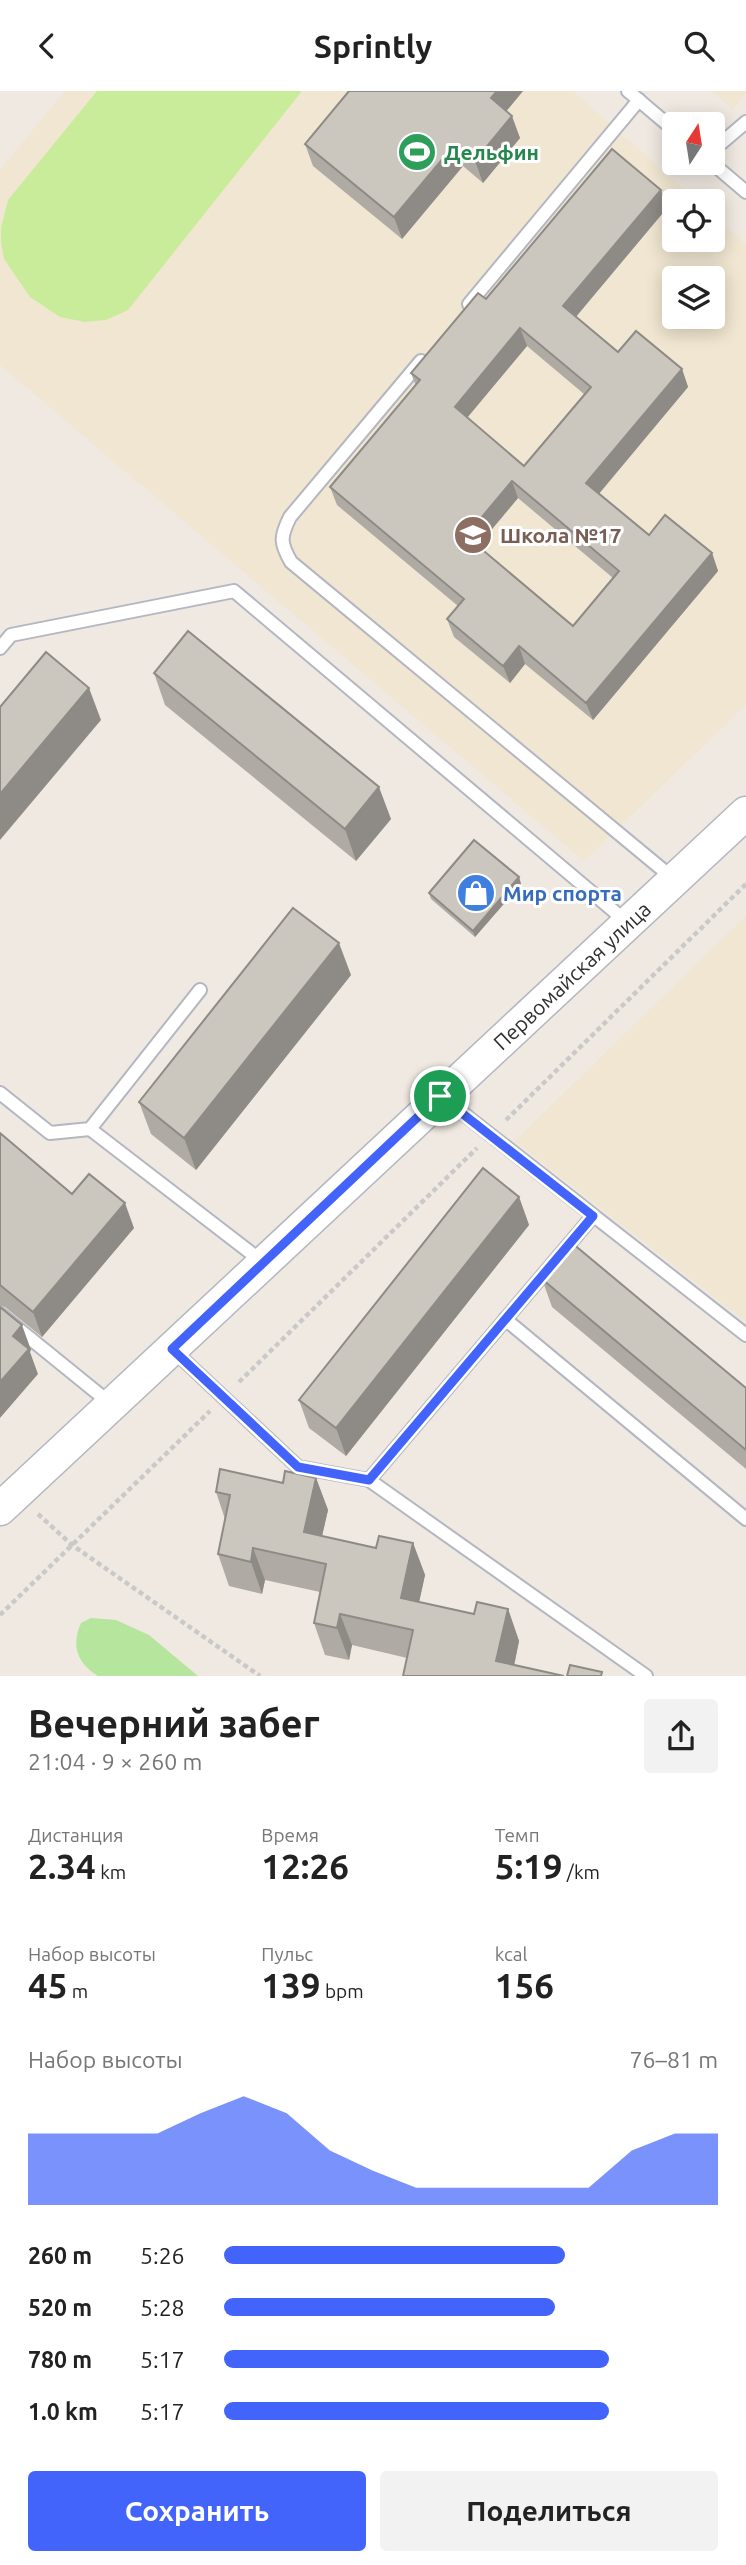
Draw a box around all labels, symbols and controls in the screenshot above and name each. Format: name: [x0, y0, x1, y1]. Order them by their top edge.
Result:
icon: back: [28, 27, 66, 65]
icon: search: [680, 27, 718, 65]
text: Sprintly: [314, 28, 432, 64]
north arrow: [662, 112, 724, 175]
map controls: [662, 112, 725, 329]
sports icon: Дельфин: [396, 131, 438, 173]
place label: Дельфин: [444, 140, 539, 164]
button: locate: [662, 189, 725, 252]
button: layers: [662, 266, 725, 329]
school or university icon: Школа №17: [452, 514, 494, 556]
place label: Школа №17: [500, 523, 622, 547]
shop icon: Мир спорта: [455, 872, 497, 914]
place label: Мир спорта: [503, 881, 622, 905]
street label: Первомайская улица: [488, 897, 655, 1055]
pin: [410, 1066, 470, 1126]
icon: arrive: [421, 1077, 459, 1115]
button: share: [644, 1699, 718, 1773]
text: Вечерний забег: [28, 1702, 320, 1744]
text: 21:04 · 9 × 260 m: [28, 1749, 202, 1774]
text: Дистанция: [28, 1824, 123, 1846]
text: Время: [261, 1824, 319, 1846]
text: Темп: [495, 1824, 540, 1846]
text: 2.34: [28, 1846, 96, 1886]
text: 12:26: [261, 1846, 349, 1886]
text: 5:19: [495, 1846, 563, 1886]
text: km: [96, 1861, 126, 1883]
text: /km: [563, 1861, 600, 1883]
text: Набор высоты: [28, 1943, 156, 1965]
text: Пульс: [261, 1943, 313, 1965]
text: kcal: [495, 1943, 527, 1965]
text: 45: [28, 1965, 67, 2005]
text: 139: [261, 1965, 321, 2005]
text: 156: [495, 1965, 554, 2005]
text: m: [67, 1980, 88, 2002]
text: bpm: [321, 1980, 364, 2002]
text: Набор высоты: [28, 2047, 183, 2072]
text: 76–81 m: [630, 2047, 718, 2072]
text: 260 m: [28, 2243, 92, 2268]
text: 5:26: [140, 2243, 185, 2268]
text: 520 m: [28, 2295, 92, 2320]
text: 5:28: [140, 2295, 185, 2320]
text: 780 m: [28, 2347, 92, 2372]
text: 5:17: [140, 2347, 185, 2372]
text: 1.0 km: [28, 2399, 98, 2424]
text: 5:17: [140, 2399, 185, 2424]
button: Сохранить: [28, 2471, 366, 2551]
button: Поделиться: [380, 2471, 718, 2551]

